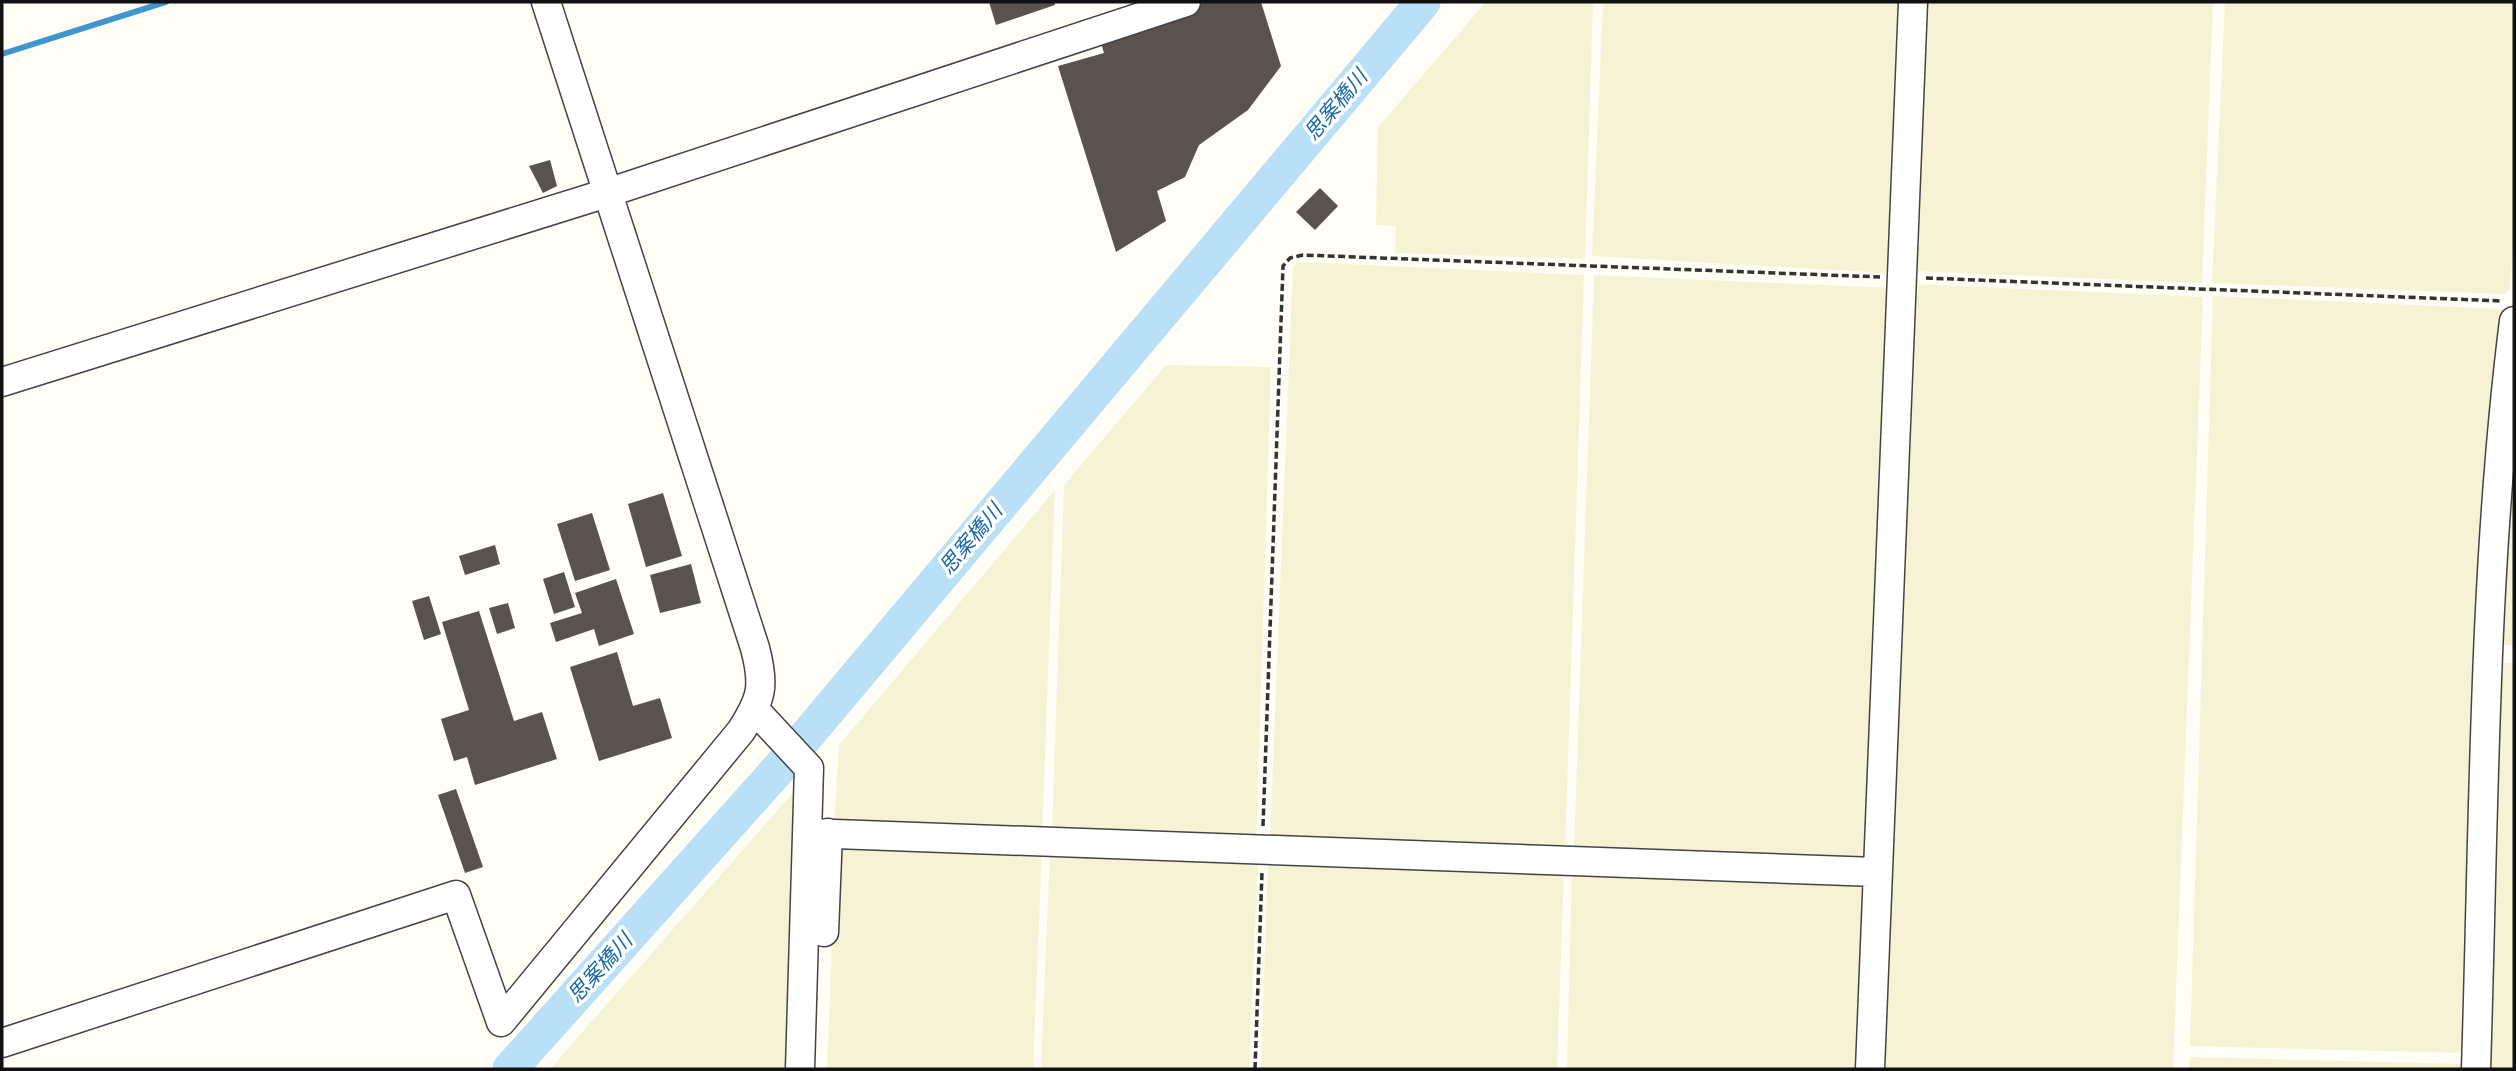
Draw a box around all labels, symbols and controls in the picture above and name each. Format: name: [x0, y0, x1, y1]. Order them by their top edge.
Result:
water label: 思案橋川: [1298, 62, 1374, 146]
water label: 思案橋川: [933, 496, 1009, 580]
water label: 思案橋川: [561, 925, 639, 1008]

